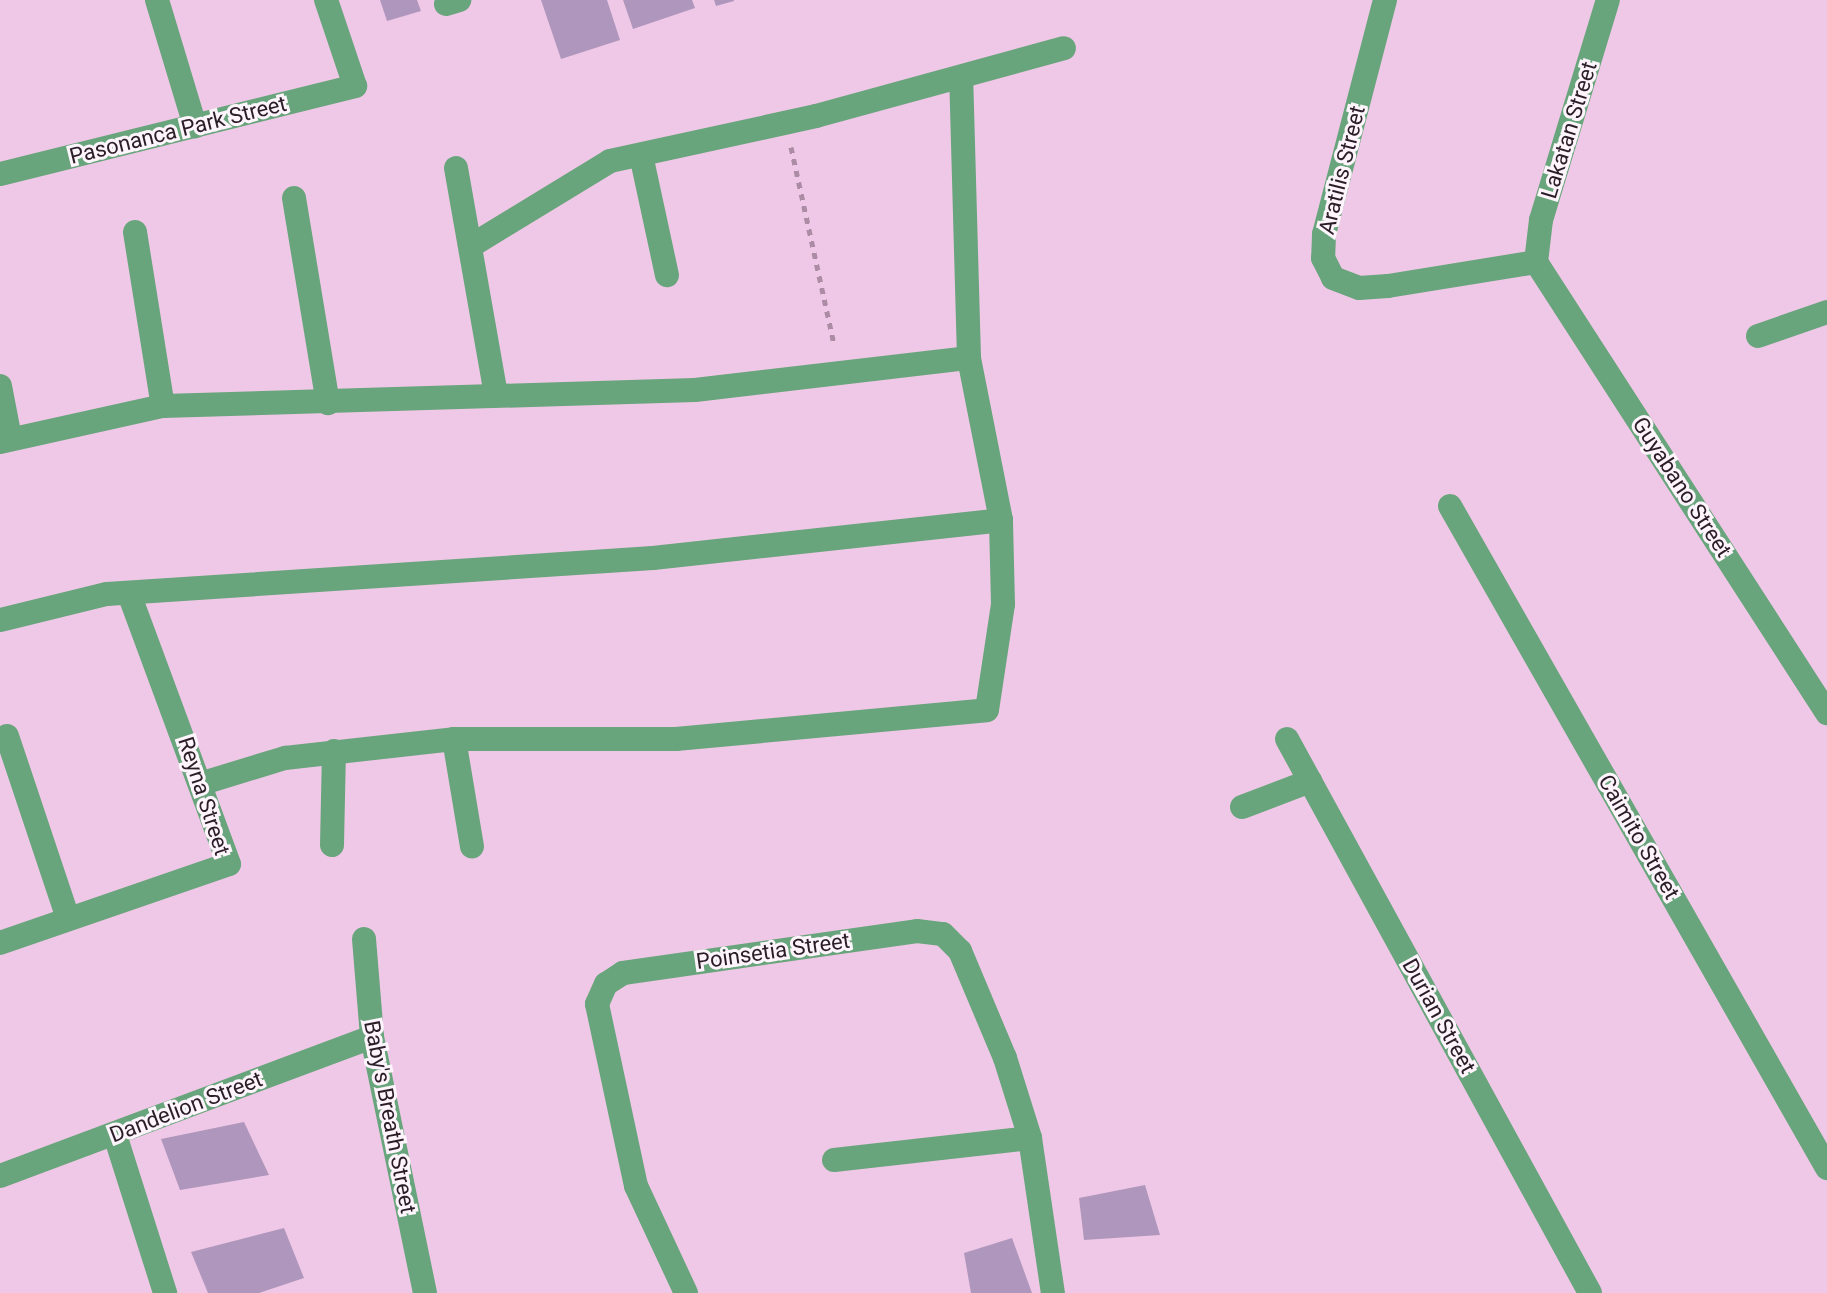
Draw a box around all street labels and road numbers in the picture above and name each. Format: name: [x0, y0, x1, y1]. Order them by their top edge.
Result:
street label: Lakatan Street: [1536, 58, 1602, 202]
street label: Pasonanca Park Street: [67, 90, 289, 170]
street label: Aratilis Street: [1313, 103, 1371, 237]
street label: Guyabano Street: [1627, 412, 1737, 562]
street label: Reyna Street: [172, 733, 236, 859]
street label: Caimito Street: [1593, 770, 1685, 904]
street label: Poinsetia Street: [695, 927, 851, 975]
street label: Durian Street: [1397, 954, 1481, 1078]
street label: Baby's Breath Street: [358, 1018, 422, 1216]
street label: Dandelion Street: [106, 1066, 266, 1148]

